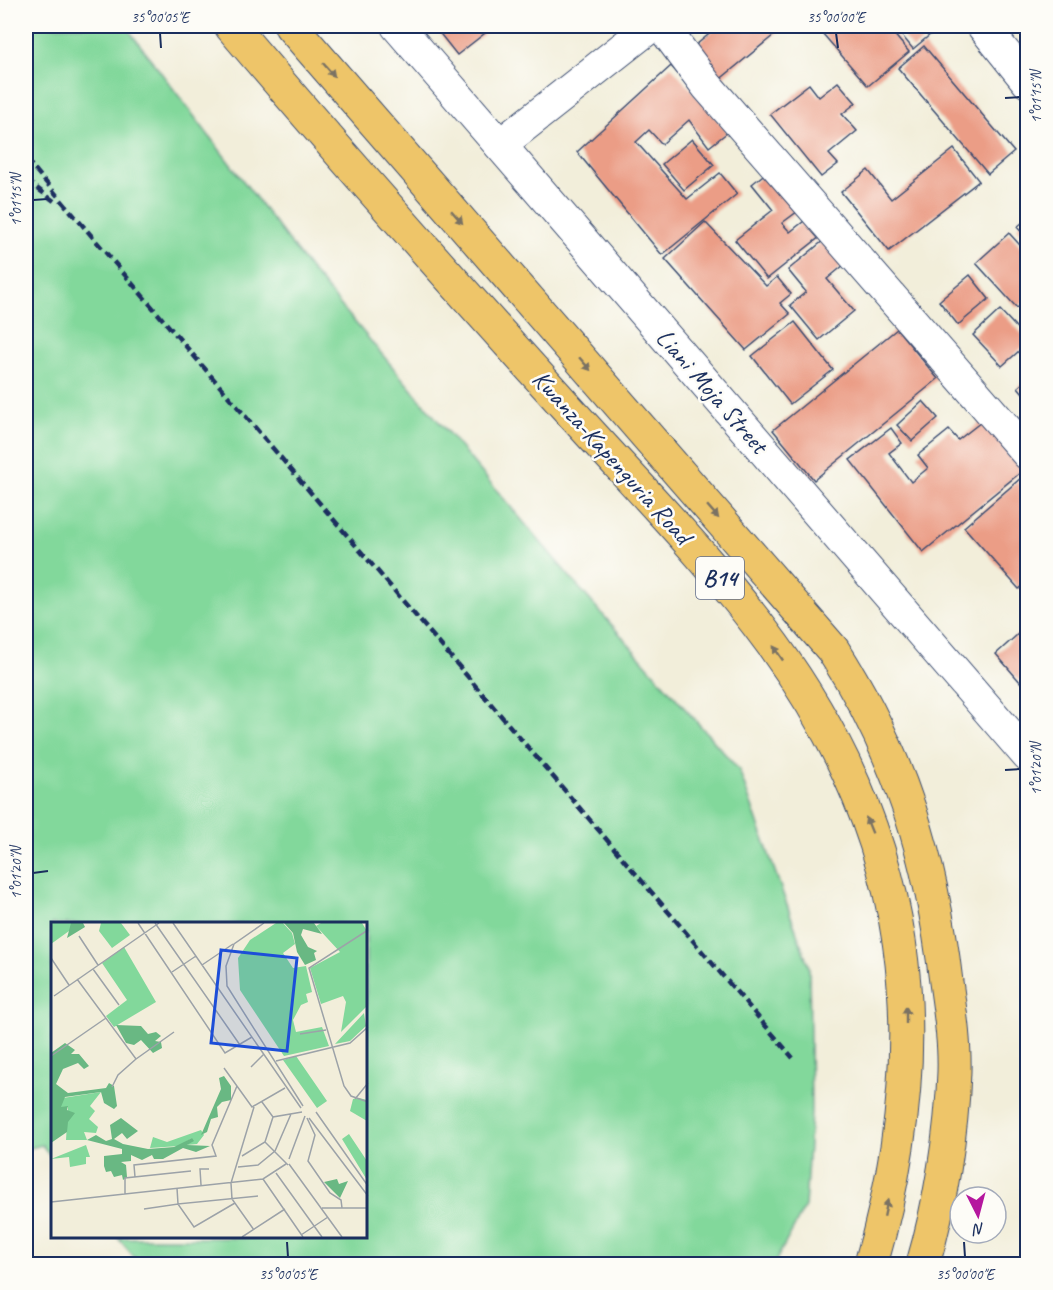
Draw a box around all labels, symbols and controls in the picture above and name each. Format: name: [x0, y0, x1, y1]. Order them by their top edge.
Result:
text: 35°00'05"E: [131, 8, 191, 27]
text: 35°00'00"E: [807, 8, 867, 27]
one-way arrow: [323, 62, 336, 78]
text: 1°01'15"N: [1027, 68, 1046, 123]
text: 1°01'15"N: [7, 171, 26, 226]
one-way arrow: [450, 209, 463, 224]
street label: Liani Moja Street: [649, 322, 777, 462]
one-way arrow: [578, 357, 592, 372]
street label: Kwanza-Kapenguria Road: [525, 363, 701, 554]
one-way arrow: [706, 504, 719, 519]
road number: B14: [696, 557, 744, 599]
one-way arrow: [773, 645, 784, 661]
text: 1°01'20"N: [1027, 740, 1046, 795]
one-way arrow: [864, 815, 874, 833]
text: 1°01'20"N: [7, 844, 26, 899]
inset map: [51, 922, 368, 1239]
one-way arrow: [901, 1005, 911, 1024]
north arrow: [948, 1185, 1008, 1245]
one-way arrow: [882, 1198, 891, 1217]
text: N: [970, 1218, 985, 1240]
text: 35°00'05"E: [259, 1265, 319, 1284]
text: 35°00'00"E: [936, 1265, 996, 1284]

